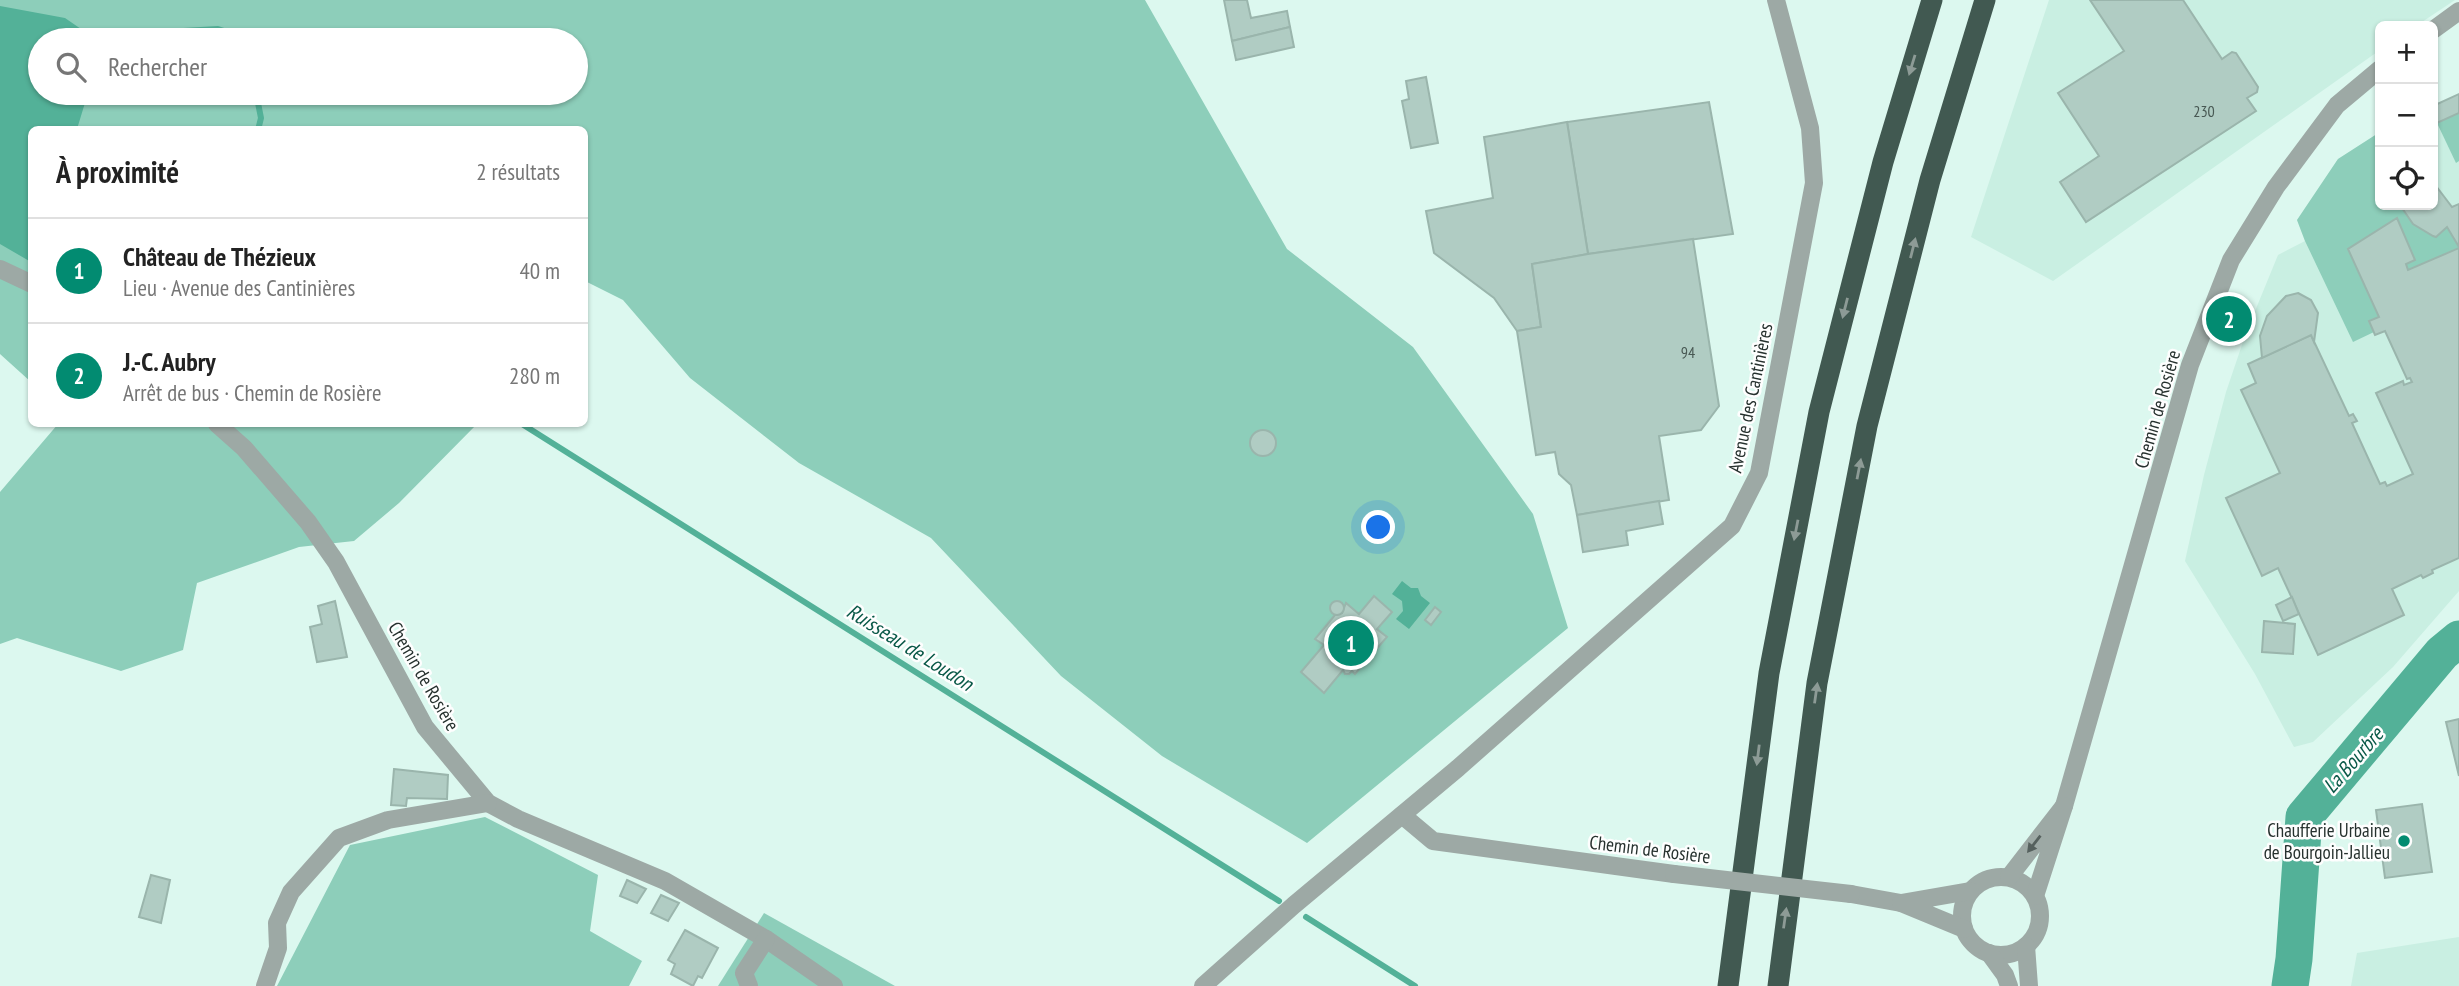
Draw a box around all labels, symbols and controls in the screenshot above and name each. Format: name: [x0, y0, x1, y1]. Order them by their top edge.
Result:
map controls: [2375, 21, 2438, 210]
button: +: [2375, 21, 2438, 84]
search box: [28, 28, 588, 105]
icon: search: [52, 48, 90, 86]
text: Rechercher: [108, 50, 207, 83]
one-way arrow: [1906, 55, 1916, 76]
button: −: [2375, 84, 2438, 147]
house number: 230: [2193, 101, 2215, 121]
button: locate: [2375, 147, 2438, 210]
text: À proximité: [56, 152, 179, 191]
text: 2 résultats: [476, 157, 560, 186]
one-way arrow: [1908, 237, 1919, 259]
text: Château de Thézieux: [123, 240, 316, 273]
text: 1: [74, 256, 85, 285]
text: 40 m: [519, 256, 560, 285]
text: Lieu · Avenue des Cantinières: [123, 273, 355, 302]
pin: 2: [2206, 293, 2252, 345]
one-way arrow: [1839, 297, 1850, 319]
street label: Avenue des Cantinières: [1722, 321, 1778, 475]
house number: 94: [1681, 342, 1695, 362]
text: J.-C. Aubry: [123, 345, 216, 378]
street label: Chemin de Rosière: [2129, 347, 2185, 471]
text: 2: [74, 361, 85, 390]
text: 280 m: [509, 361, 560, 390]
text: Arrêt de bus · Chemin de Rosière: [123, 378, 381, 407]
one-way arrow: [1853, 458, 1864, 480]
your location: [1361, 510, 1395, 544]
one-way arrow: [1791, 519, 1802, 541]
water label: Ruisseau de Loudon: [842, 597, 980, 698]
street label: Chemin de Rosière: [383, 617, 465, 735]
pin: 1: [1328, 617, 1374, 669]
one-way arrow: [1810, 682, 1821, 704]
water label: La Bourbre: [2317, 720, 2390, 799]
one-way arrow: [1752, 744, 1763, 766]
place label: Chaufferie Urbaine de Bourgoin-Jallieu: [2264, 818, 2390, 864]
street label: Chemin de Rosière: [1588, 830, 1712, 868]
marker: Chaufferie Urbaine de Bourgoin-Jallieu: [2396, 833, 2412, 849]
one-way arrow: [2026, 835, 2041, 853]
one-way arrow: [1780, 907, 1791, 929]

